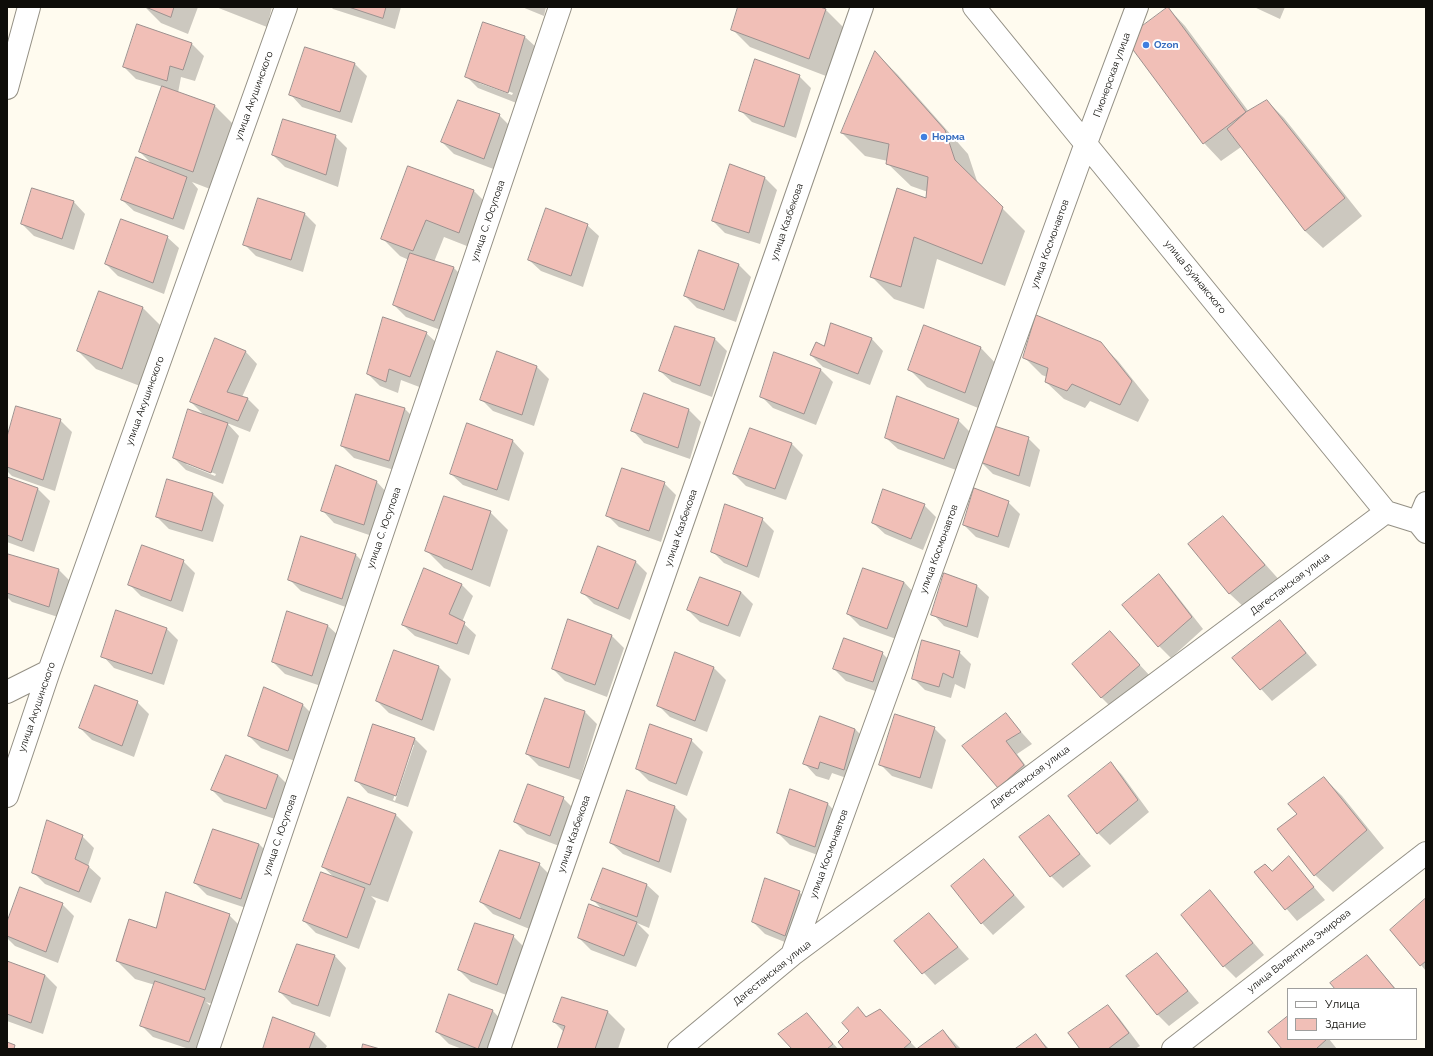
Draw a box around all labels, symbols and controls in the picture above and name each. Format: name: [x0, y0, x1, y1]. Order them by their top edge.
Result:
street label: Пионерская улица: [1091, 31, 1133, 119]
place label: Ozon: [1154, 39, 1178, 51]
marker: Ozon: [1141, 40, 1151, 50]
street label: улица Акушинского: [232, 50, 276, 142]
place label: Норма: [932, 131, 965, 143]
marker: Норма: [919, 132, 929, 142]
street label: улица С. Юсупова: [468, 179, 508, 263]
street label: улица Казбекова: [768, 182, 806, 262]
street label: улица Космонавтов: [1028, 198, 1072, 290]
street label: улица Буйнакского: [1162, 238, 1228, 316]
street label: улица Акушинского: [123, 355, 167, 447]
street label: улица С. Юсупова: [364, 486, 404, 570]
street label: улица Казбекова: [662, 488, 700, 568]
street label: улица Космонавтов: [917, 503, 961, 595]
street label: Дагестанская улица: [1248, 550, 1332, 618]
street label: улица Акушинского: [16, 660, 58, 754]
street label: Дагестанская улица: [988, 743, 1072, 811]
street label: улица С. Юсупова: [260, 793, 300, 877]
street label: улица Казбекова: [555, 794, 593, 874]
street label: улица Космонавтов: [807, 808, 851, 900]
street label: улица Валентина Эмирова: [1245, 907, 1353, 995]
street label: Дагестанская улица: [731, 938, 813, 1008]
legend: [1287, 988, 1417, 1040]
text: Улица: [1325, 997, 1360, 1011]
text: Здание: [1325, 1017, 1366, 1031]

